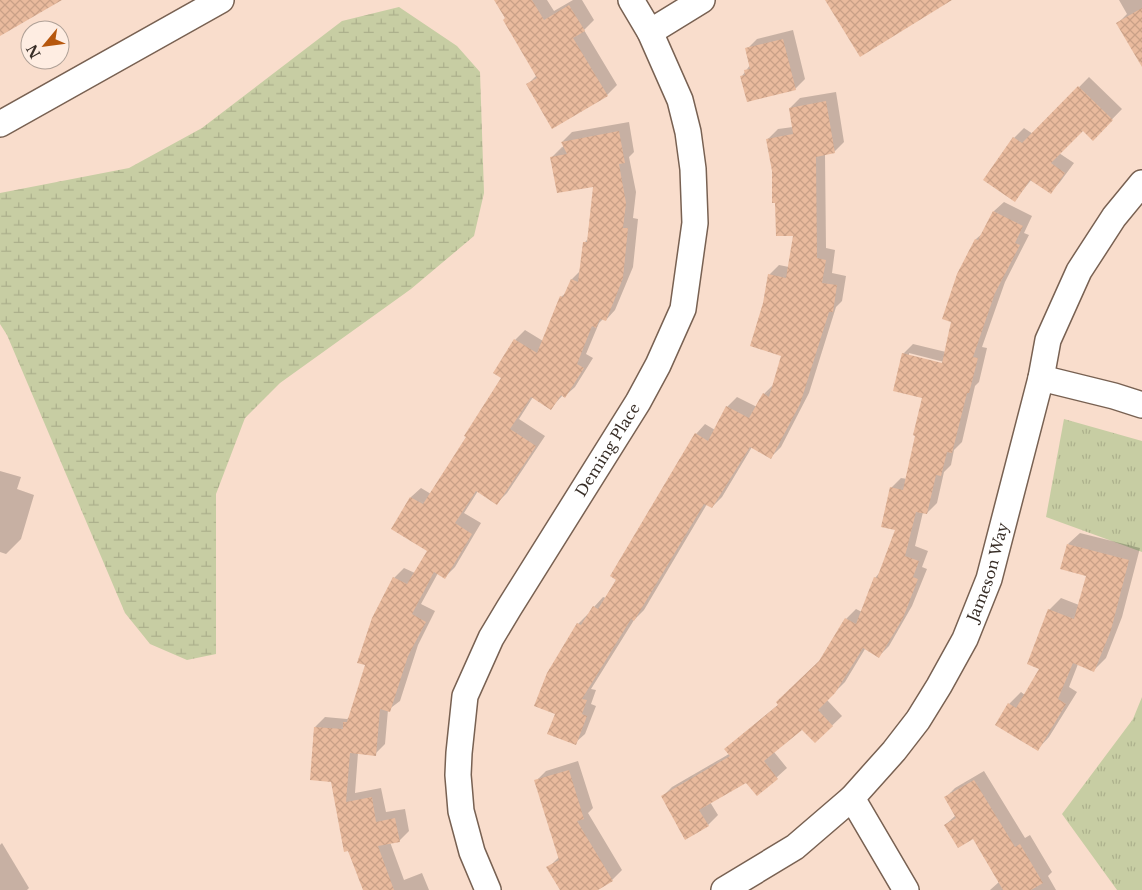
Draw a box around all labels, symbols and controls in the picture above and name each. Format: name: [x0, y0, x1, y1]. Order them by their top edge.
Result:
north arrow: [20, 20, 70, 70]
text: N: [23, 41, 45, 61]
street label: Deming Place: [571, 400, 644, 500]
street label: Jameson Way: [962, 520, 1012, 626]

